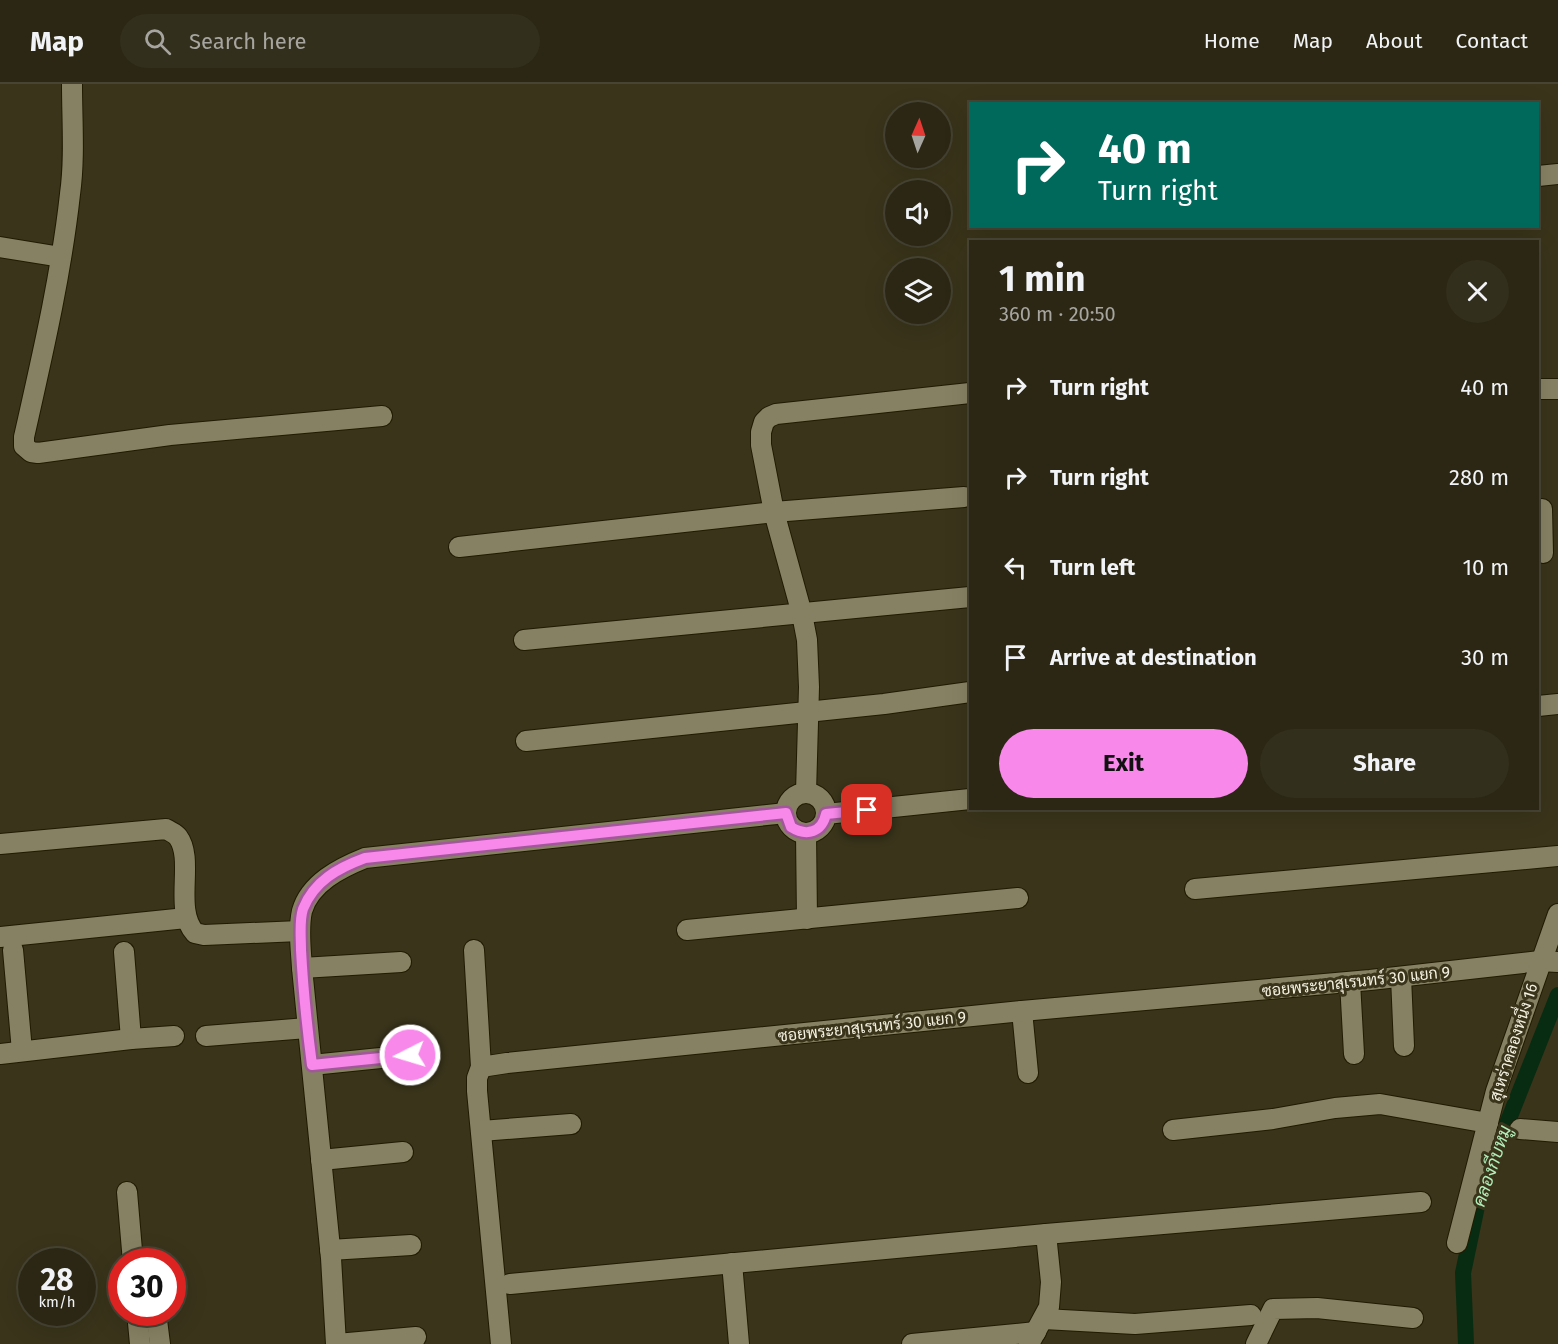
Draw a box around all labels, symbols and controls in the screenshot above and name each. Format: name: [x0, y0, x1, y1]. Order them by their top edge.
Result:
search box: [120, 14, 540, 68]
text: Map: [30, 25, 84, 58]
icon: search: [141, 25, 174, 58]
text: Search here: [189, 28, 307, 55]
text: Home: [1204, 28, 1260, 54]
text: Map: [1293, 28, 1333, 54]
text: About: [1366, 28, 1423, 54]
text: Contact: [1456, 28, 1528, 54]
north arrow: [885, 102, 951, 168]
map controls: [885, 102, 951, 324]
text: 40 m: [1098, 124, 1192, 174]
icon: right: [999, 126, 1077, 204]
text: Turn right: [1098, 175, 1218, 207]
button: sound: [885, 180, 951, 246]
text: 1 min: [999, 257, 1086, 301]
button: layers: [885, 258, 951, 324]
button: close: [1446, 260, 1509, 323]
text: 360 m · 20:50: [999, 302, 1116, 326]
icon: right: [999, 371, 1032, 404]
text: Turn right: [1050, 374, 1149, 401]
text: 40 m: [1460, 374, 1509, 401]
icon: right: [999, 461, 1032, 494]
text: Turn right: [1050, 464, 1149, 491]
text: 280 m: [1449, 464, 1509, 491]
icon: left: [999, 551, 1032, 584]
text: Turn left: [1050, 554, 1135, 581]
text: 10 m: [1463, 554, 1509, 581]
icon: arrive: [999, 641, 1032, 674]
text: Arrive at destination: [1050, 644, 1257, 671]
text: 30 m: [1461, 644, 1509, 671]
button: Exit: [999, 729, 1248, 798]
button: Share: [1260, 729, 1509, 798]
pin: [841, 784, 892, 835]
icon: arrive: [850, 793, 883, 826]
street label: ซอยพระยาสุเรนทร์ 30 แยก 9: [1261, 959, 1451, 1003]
street label: สุเหร่าคลองหนึ่ง 16: [1481, 979, 1543, 1104]
street label: ซอยพระยาสุเรนทร์ 30 แยก 9: [777, 1004, 967, 1048]
position arrow: [378, 1023, 442, 1087]
water label: คลองกีบหมู: [1466, 1122, 1518, 1210]
speed limit sign: 30: [108, 1248, 186, 1326]
text: 28: [41, 1262, 73, 1298]
text: km/h: [38, 1293, 76, 1311]

